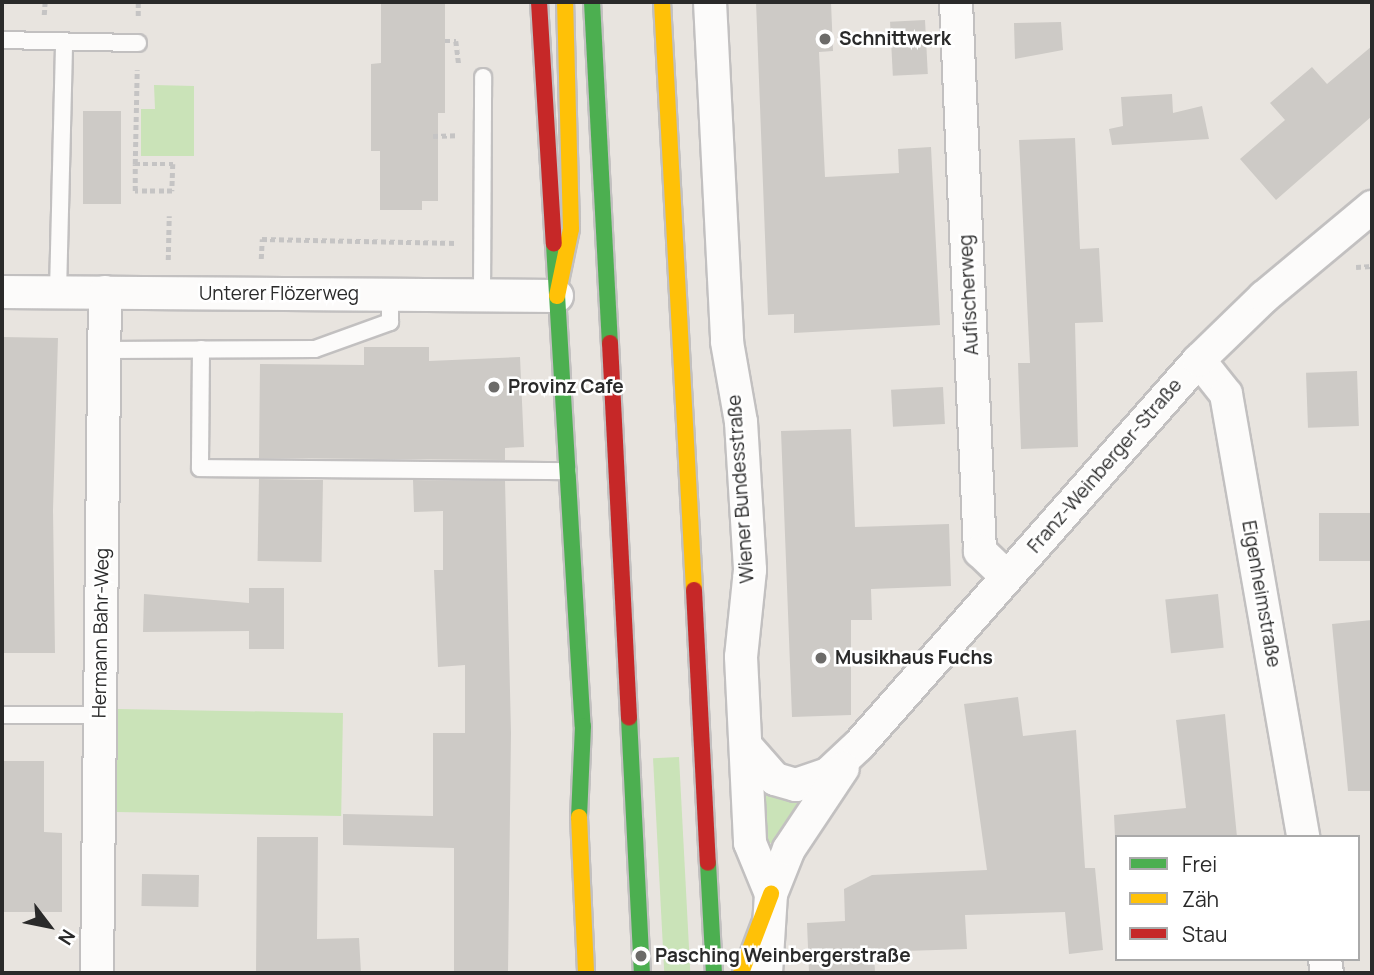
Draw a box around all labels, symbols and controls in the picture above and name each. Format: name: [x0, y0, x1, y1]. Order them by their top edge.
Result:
place label: Schnittwerk: [839, 28, 951, 50]
marker: Schnittwerk: [817, 31, 833, 47]
street label: Aufischerweg: [954, 234, 984, 356]
street label: Unterer Flözerweg: [199, 283, 359, 305]
street label: Franz-Weinberger-Straße: [1023, 374, 1187, 558]
place label: Provinz Cafe: [508, 376, 624, 398]
marker: Provinz Cafe: [486, 379, 502, 395]
street label: Wiener Bundesstraße: [723, 394, 759, 584]
street label: Eigenheimstraße: [1237, 519, 1285, 669]
street label: Hermann Bahr-Weg: [88, 548, 114, 718]
place label: Musikhaus Fuchs: [835, 647, 993, 669]
marker: Musikhaus Fuchs: [813, 650, 829, 666]
legend: [1115, 835, 1360, 961]
text: Frei: [1182, 850, 1217, 878]
text: Zäh: [1182, 885, 1219, 913]
north arrow: [14, 891, 84, 961]
text: Stau: [1182, 920, 1228, 948]
text: N: [52, 924, 81, 950]
place label: Pasching Weinbergerstraße: [655, 945, 911, 967]
marker: Pasching Weinbergerstraße: [633, 948, 649, 964]

